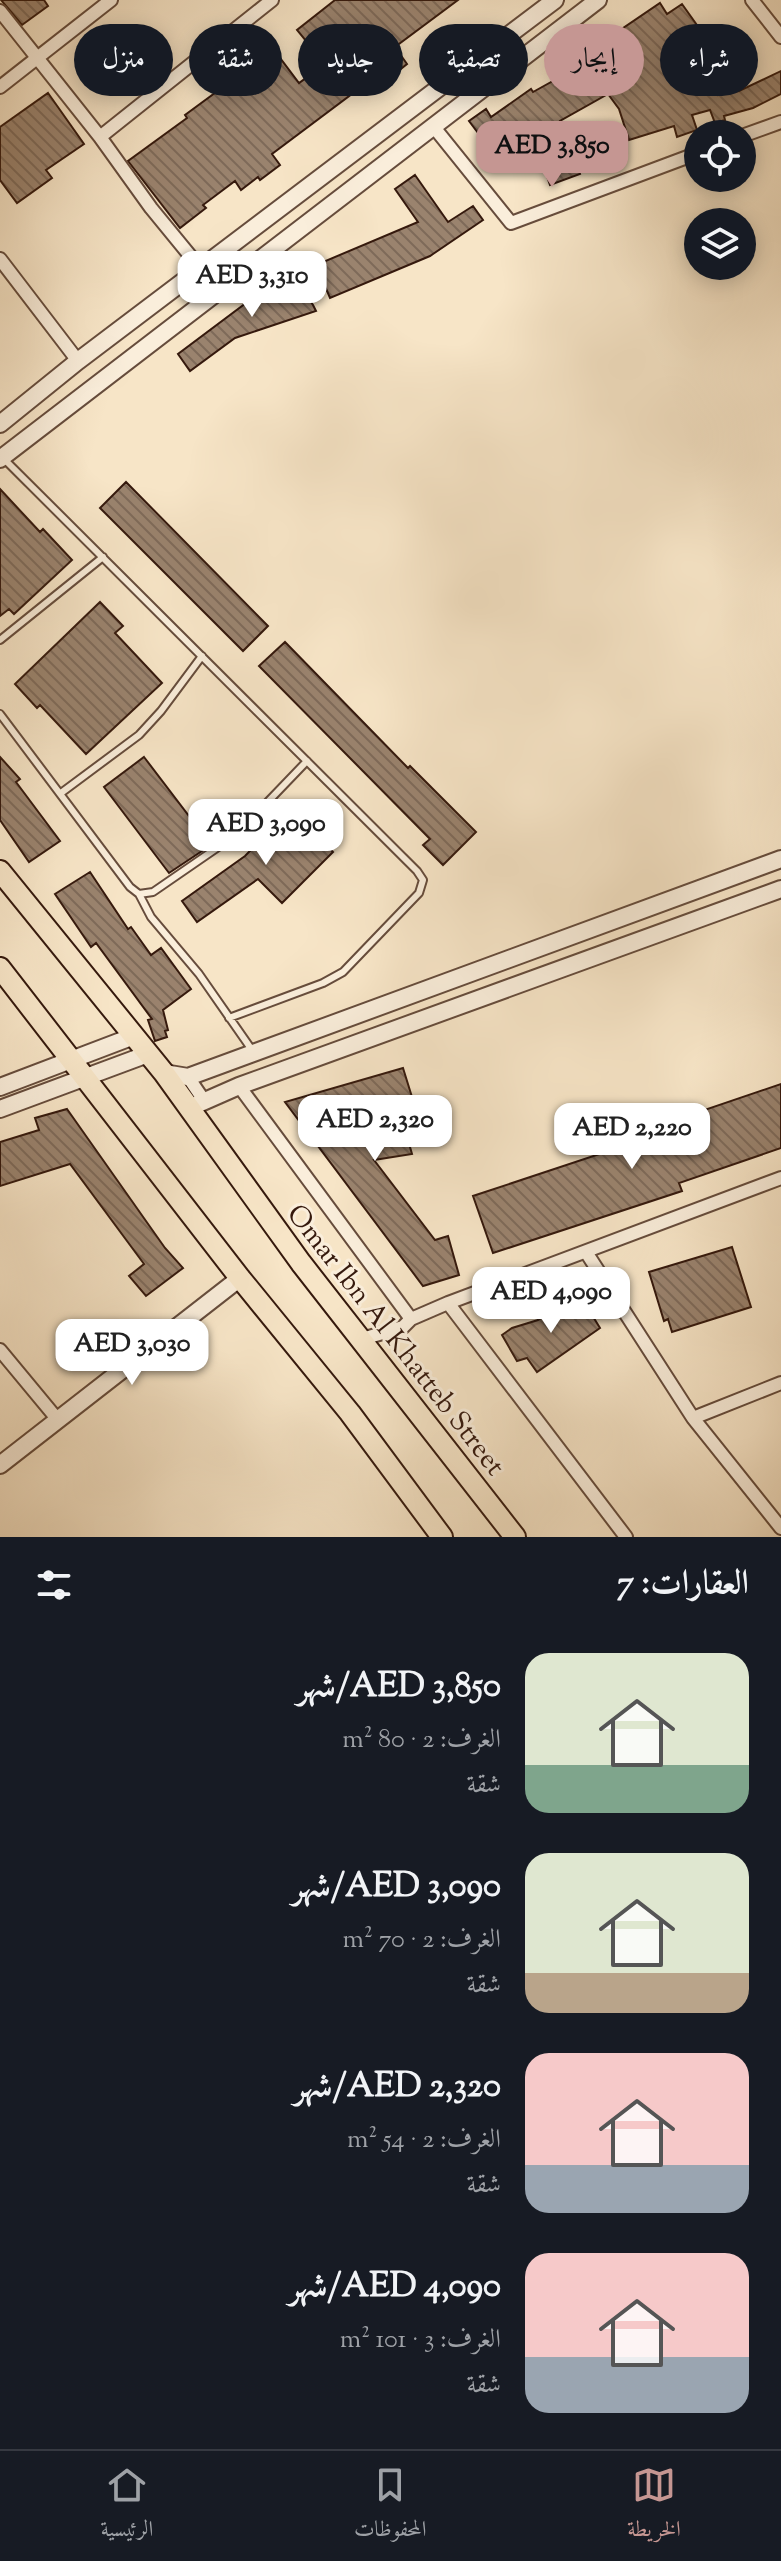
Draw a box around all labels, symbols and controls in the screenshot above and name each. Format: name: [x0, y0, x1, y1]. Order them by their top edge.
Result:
chip: منزل: [74, 24, 173, 96]
chip: شقة: [189, 24, 282, 96]
chip: جديد: [298, 24, 403, 96]
chip: تصفية: [419, 24, 528, 96]
chip: إيجار: [544, 24, 644, 96]
chip: شراء: [660, 24, 758, 96]
map controls: [684, 120, 756, 280]
button: locate: [684, 120, 756, 192]
pin: AED 3,850: [460, 121, 644, 189]
text: AED 3,850: [494, 128, 610, 165]
button: layers: [684, 208, 756, 280]
pin: AED 3,310: [160, 251, 344, 319]
text: AED 3,310: [196, 258, 308, 295]
pin: AED 3,090: [174, 799, 358, 867]
text: AED 3,090: [206, 806, 326, 843]
pin: AED 2,320: [283, 1095, 467, 1163]
text: AED 2,320: [316, 1102, 434, 1139]
pin: AED 2,220: [540, 1103, 724, 1171]
text: AED 2,220: [572, 1110, 692, 1147]
street label: Omar Ibn Al Khatteb Street: [276, 1197, 514, 1485]
pin: AED 4,090: [459, 1267, 643, 1335]
text: AED 4,090: [490, 1274, 612, 1311]
pin: AED 3,030: [40, 1319, 224, 1387]
text: AED 3,030: [74, 1326, 190, 1363]
text: العقارات: 7: [617, 1560, 749, 1609]
icon: filters: [32, 1563, 76, 1607]
text: AED 3,850/شهر: [297, 1663, 501, 1712]
icon: home: [589, 1685, 685, 1781]
text: الغرف: 2 · 80 m²: [342, 1722, 501, 1759]
text: شقة: [467, 1767, 501, 1804]
text: AED 3,090/شهر: [292, 1863, 501, 1912]
icon: home: [589, 1885, 685, 1981]
text: الغرف: 2 · 70 m²: [343, 1922, 501, 1959]
text: شقة: [467, 1967, 501, 2004]
text: AED 2,320/شهر: [293, 2063, 501, 2112]
icon: home: [589, 2085, 685, 2181]
text: الغرف: 2 · 54 m²: [347, 2122, 501, 2159]
text: شقة: [467, 2167, 501, 2204]
text: AED 4,090/شهر: [288, 2263, 501, 2312]
icon: home: [589, 2285, 685, 2381]
text: الغرف: 3 · 101 m²: [340, 2322, 501, 2359]
text: شقة: [467, 2367, 501, 2404]
tab: الرئيسية: [100, 2463, 153, 2550]
tab: المحفوظات: [354, 2463, 426, 2550]
tab: الخريطة: [627, 2463, 681, 2550]

